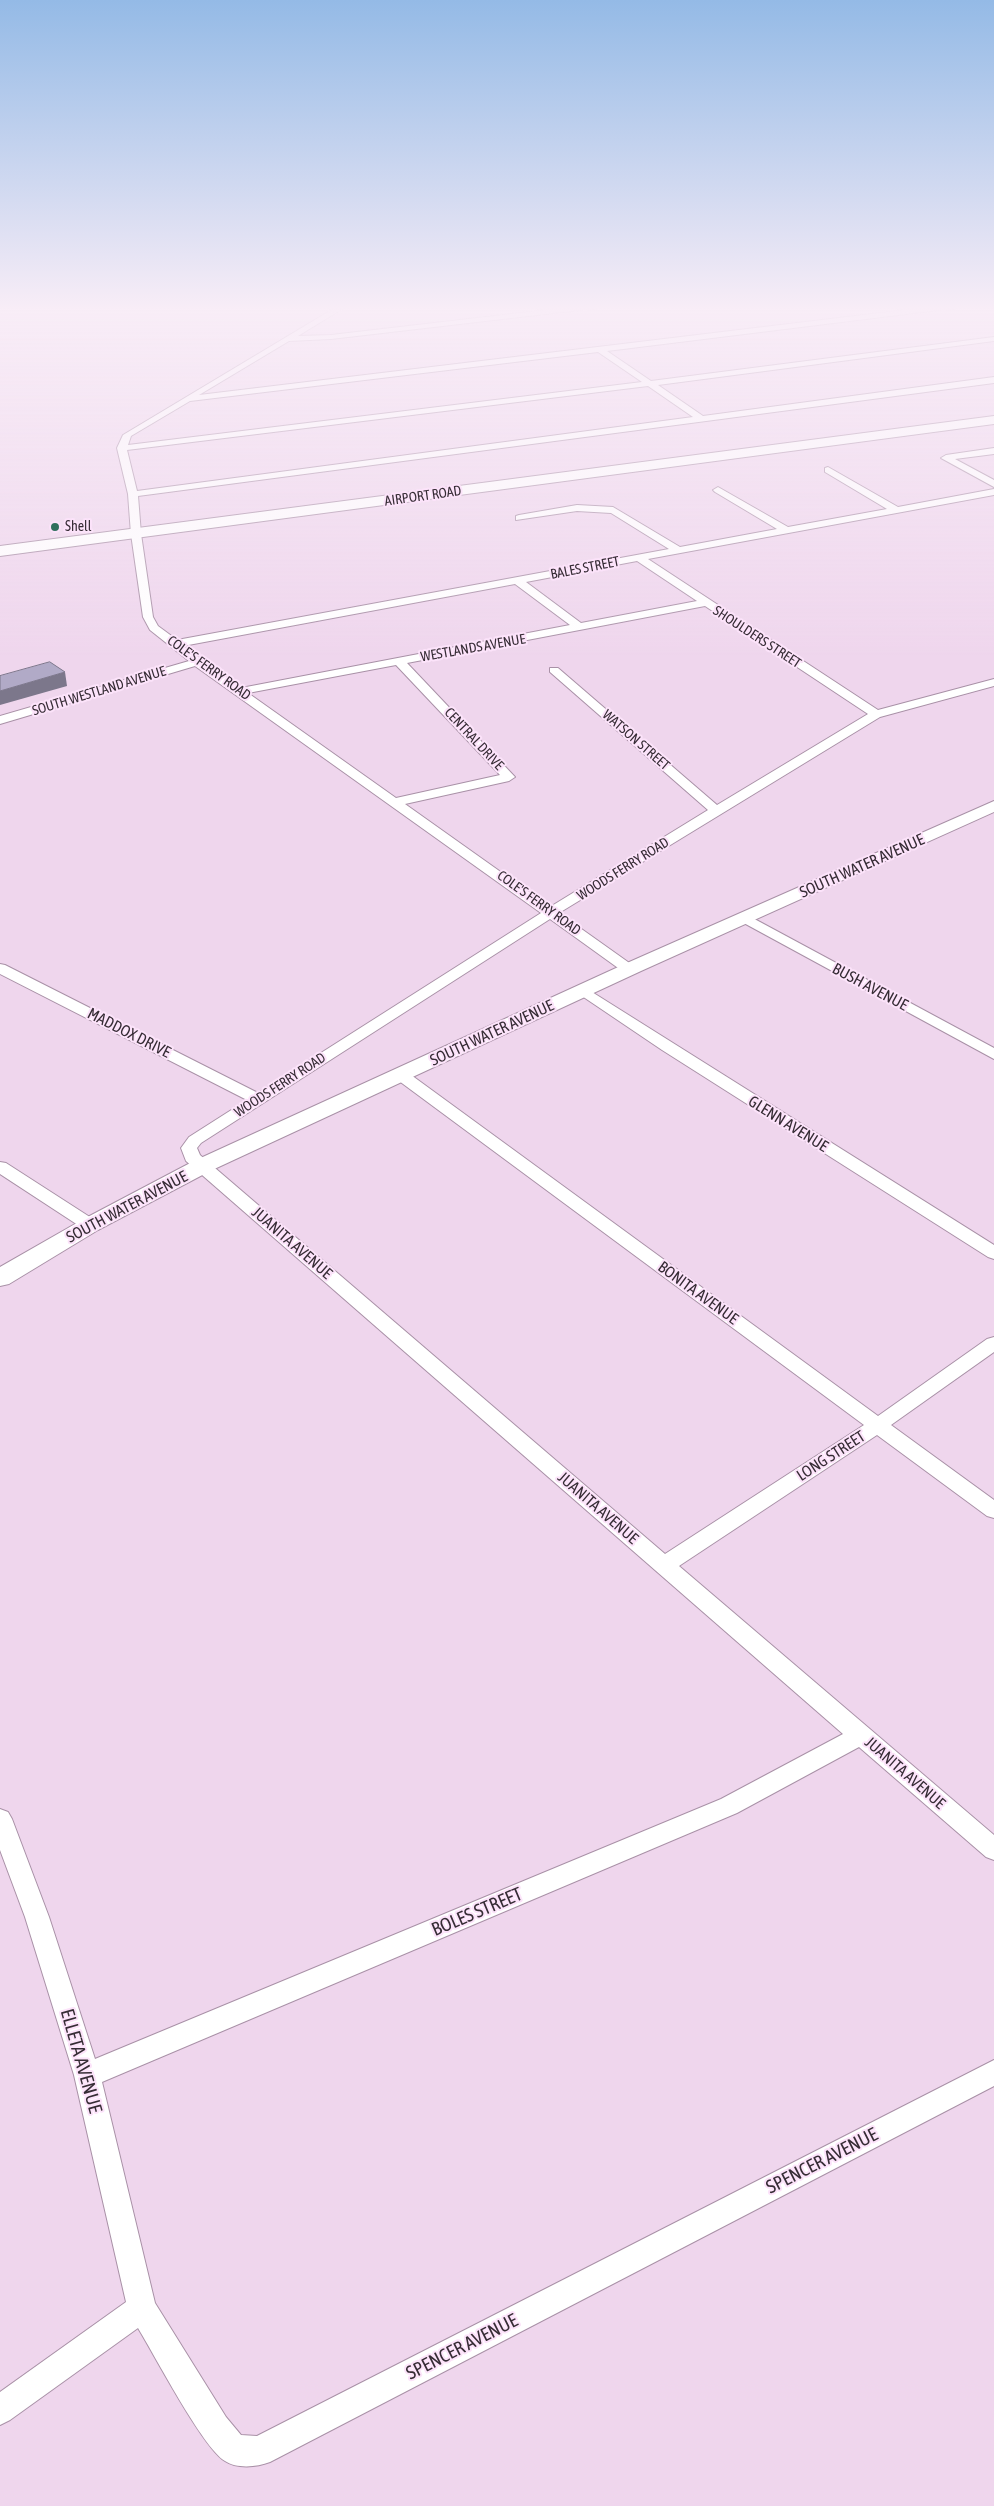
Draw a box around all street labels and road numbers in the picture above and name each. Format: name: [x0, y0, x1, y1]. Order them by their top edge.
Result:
street label: AIRPORT ROAD: [384, 482, 462, 510]
street label: BALES STREET: [549, 553, 621, 583]
street label: SHOULDERS STREET: [710, 602, 804, 672]
street label: WESTLANDS AVENUE: [419, 631, 527, 665]
street label: COLE'S FERRY ROAD: [164, 632, 254, 704]
street label: SOUTH WESTLAND AVENUE: [30, 663, 168, 719]
street label: CENTRAL DRIVE: [441, 704, 507, 774]
street label: WATSON STREET: [599, 706, 673, 774]
street label: SOUTH WATER AVENUE: [797, 830, 927, 902]
street label: WOODS FERRY ROAD: [574, 834, 672, 904]
street label: COLE'S FERRY ROAD: [494, 867, 584, 939]
street label: BUSH AVENUE: [829, 959, 911, 1015]
street label: SOUTH WATER AVENUE: [427, 996, 557, 1070]
street label: MADDOX DRIVE: [84, 1004, 174, 1062]
street label: WOODS FERRY ROAD: [231, 1049, 329, 1121]
street label: GLENN AVENUE: [745, 1092, 831, 1156]
street label: SOUTH WATER AVENUE: [63, 1167, 191, 1247]
street label: JUANITA AVENUE: [248, 1203, 336, 1283]
street label: BONITA AVENUE: [654, 1257, 742, 1329]
street label: LONG STREET: [793, 1427, 869, 1485]
street label: JUANITA AVENUE: [554, 1468, 642, 1548]
street label: JUANITA AVENUE: [861, 1733, 949, 1813]
street label: BOLES STREET: [428, 1883, 526, 1941]
street label: ELLETA AVENUE: [55, 2006, 107, 2116]
street label: SPENCER AVENUE: [762, 2123, 882, 2199]
street label: SPENCER AVENUE: [402, 2309, 522, 2385]

